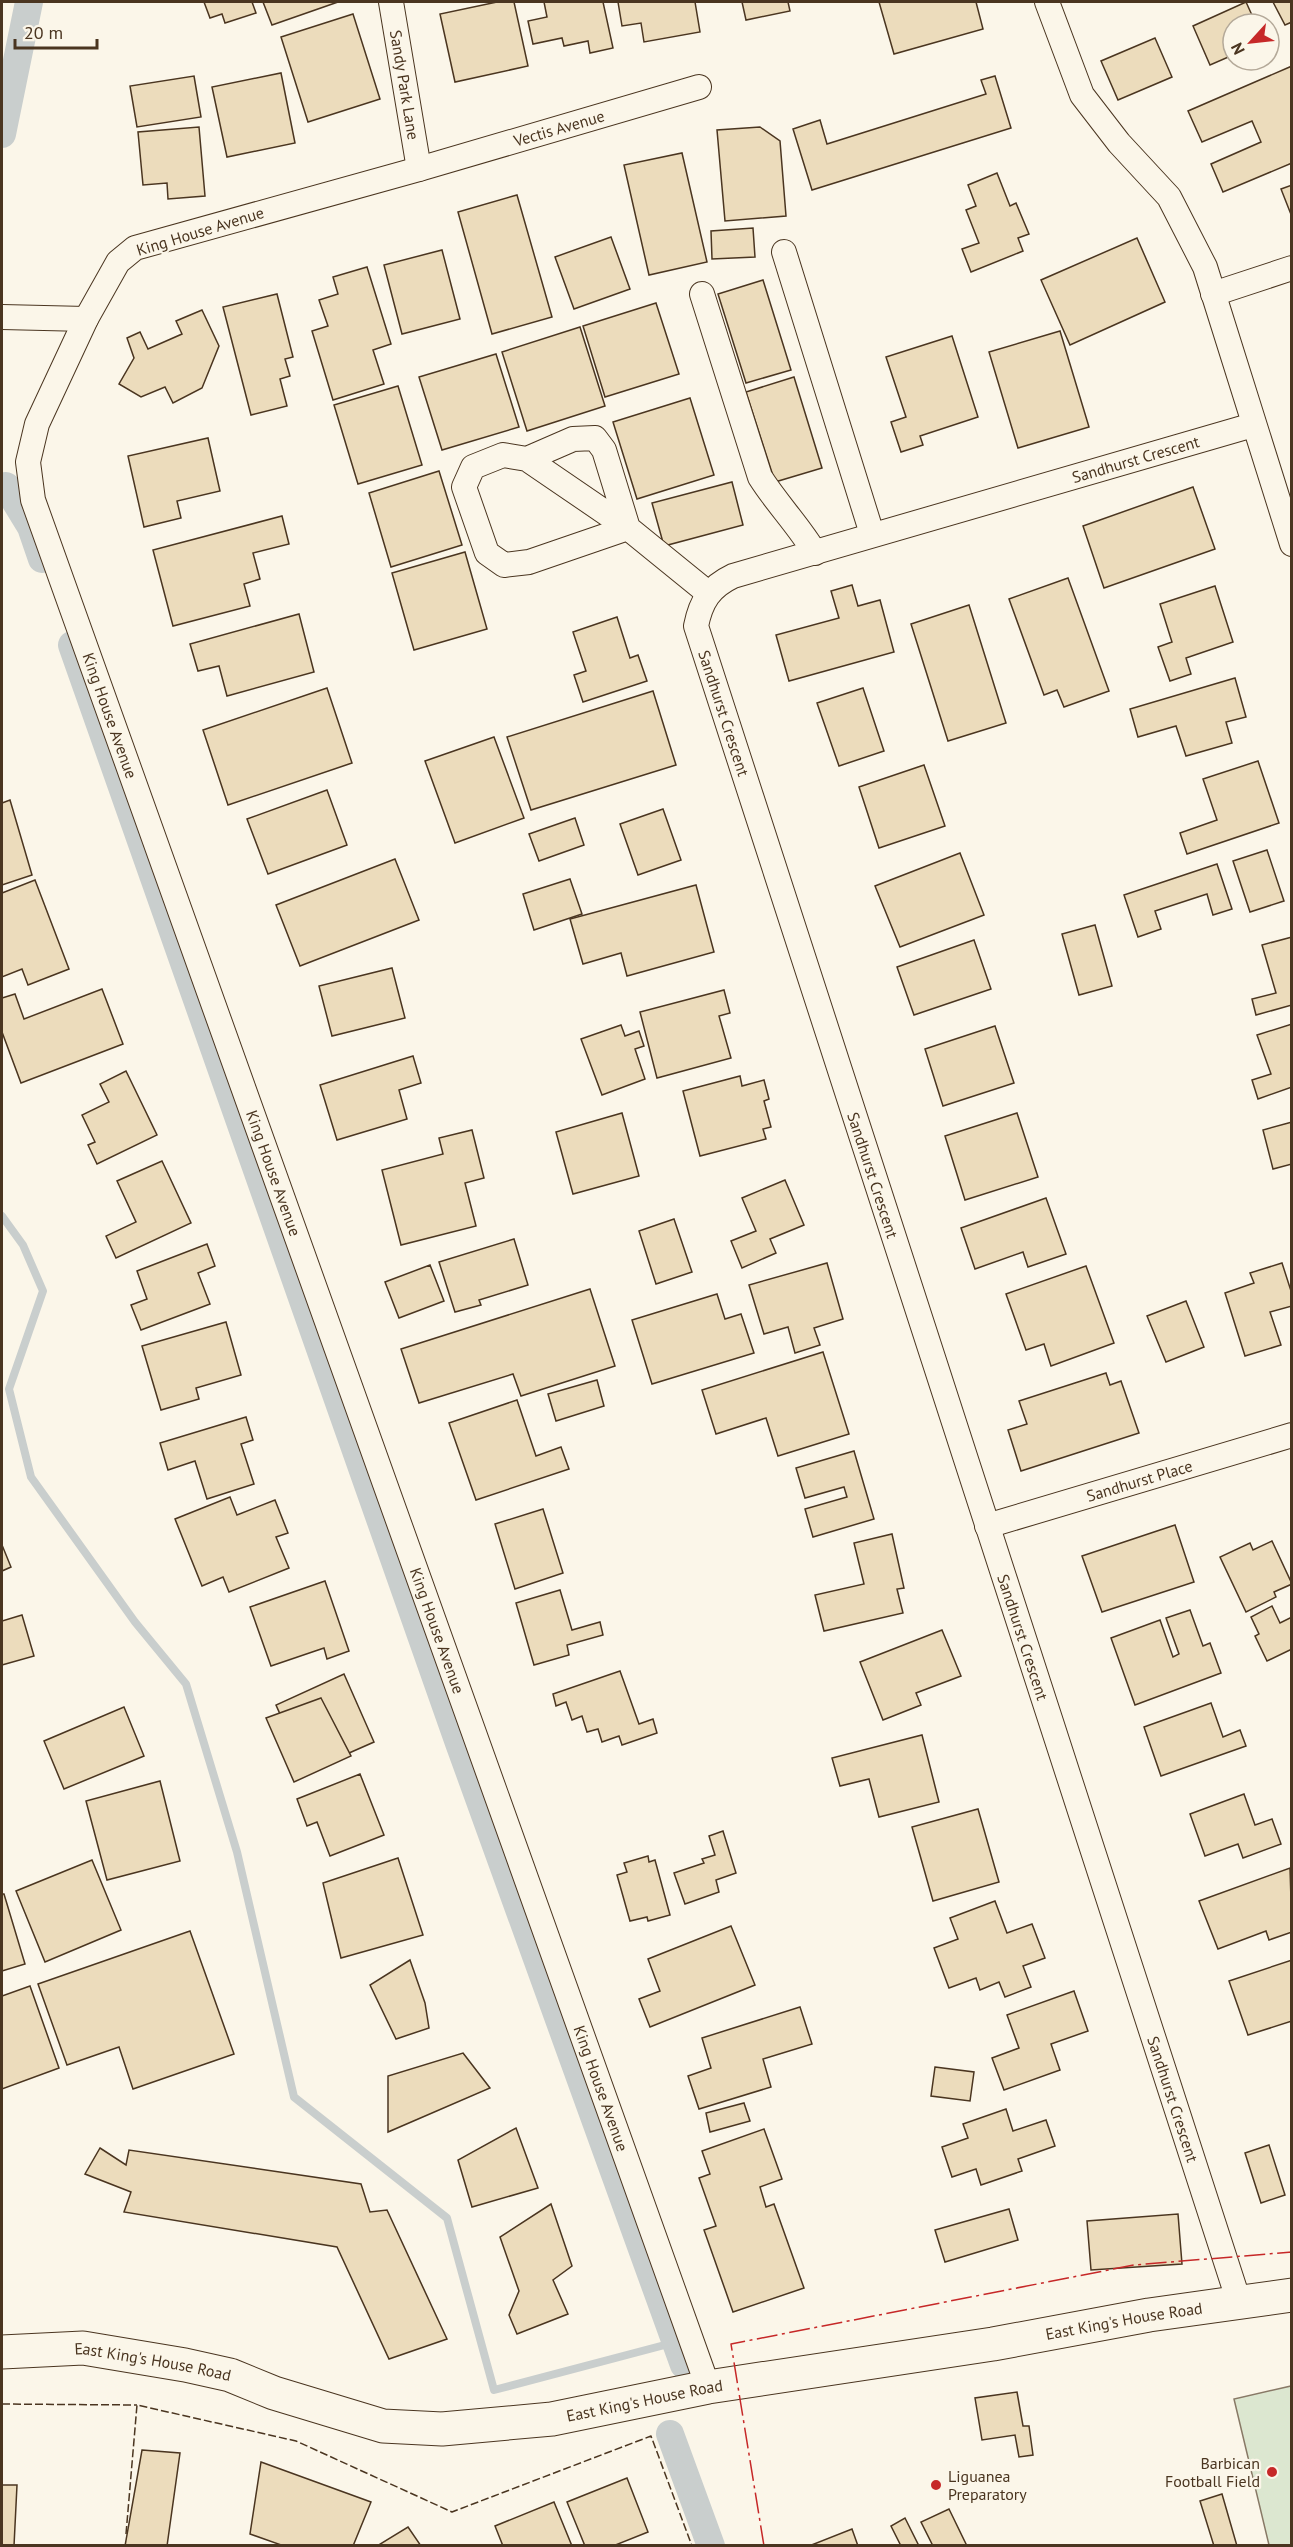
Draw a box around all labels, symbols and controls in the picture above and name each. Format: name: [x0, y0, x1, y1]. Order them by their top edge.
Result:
scale bar: [15, 12, 98, 50]
north arrow: [1221, 12, 1281, 72]
text: 20 m: [24, 21, 63, 44]
street label: Sandy Park Lane: [386, 28, 424, 141]
text: N: [1226, 40, 1249, 58]
street label: Vectis Avenue: [510, 105, 607, 151]
street label: King House Avenue: [134, 202, 266, 260]
street label: Sandhurst Crescent: [1070, 431, 1202, 487]
street label: Sandhurst Crescent: [694, 647, 754, 779]
street label: King House Avenue: [78, 650, 142, 781]
street label: King House Avenue: [242, 1107, 305, 1239]
street label: Sandhurst Crescent: [843, 1109, 903, 1241]
street label: Sandhurst Place: [1084, 1455, 1195, 1506]
street label: King House Avenue: [406, 1565, 469, 1696]
street label: Sandhurst Crescent: [993, 1571, 1053, 1703]
street label: King House Avenue: [569, 2023, 633, 2154]
street label: Sandhurst Crescent: [1143, 2033, 1203, 2165]
street label: East King's House Road: [1044, 2298, 1204, 2344]
street label: East King's House Road: [74, 2338, 233, 2385]
street label: East King's House Road: [565, 2375, 724, 2426]
place label: Barbican Football Field: [1165, 2453, 1260, 2491]
marker: Barbican Football Field: [1265, 2465, 1279, 2479]
place label: Liguanea Preparatory: [948, 2466, 1027, 2504]
marker: Liguanea Preparatory: [929, 2478, 943, 2492]

